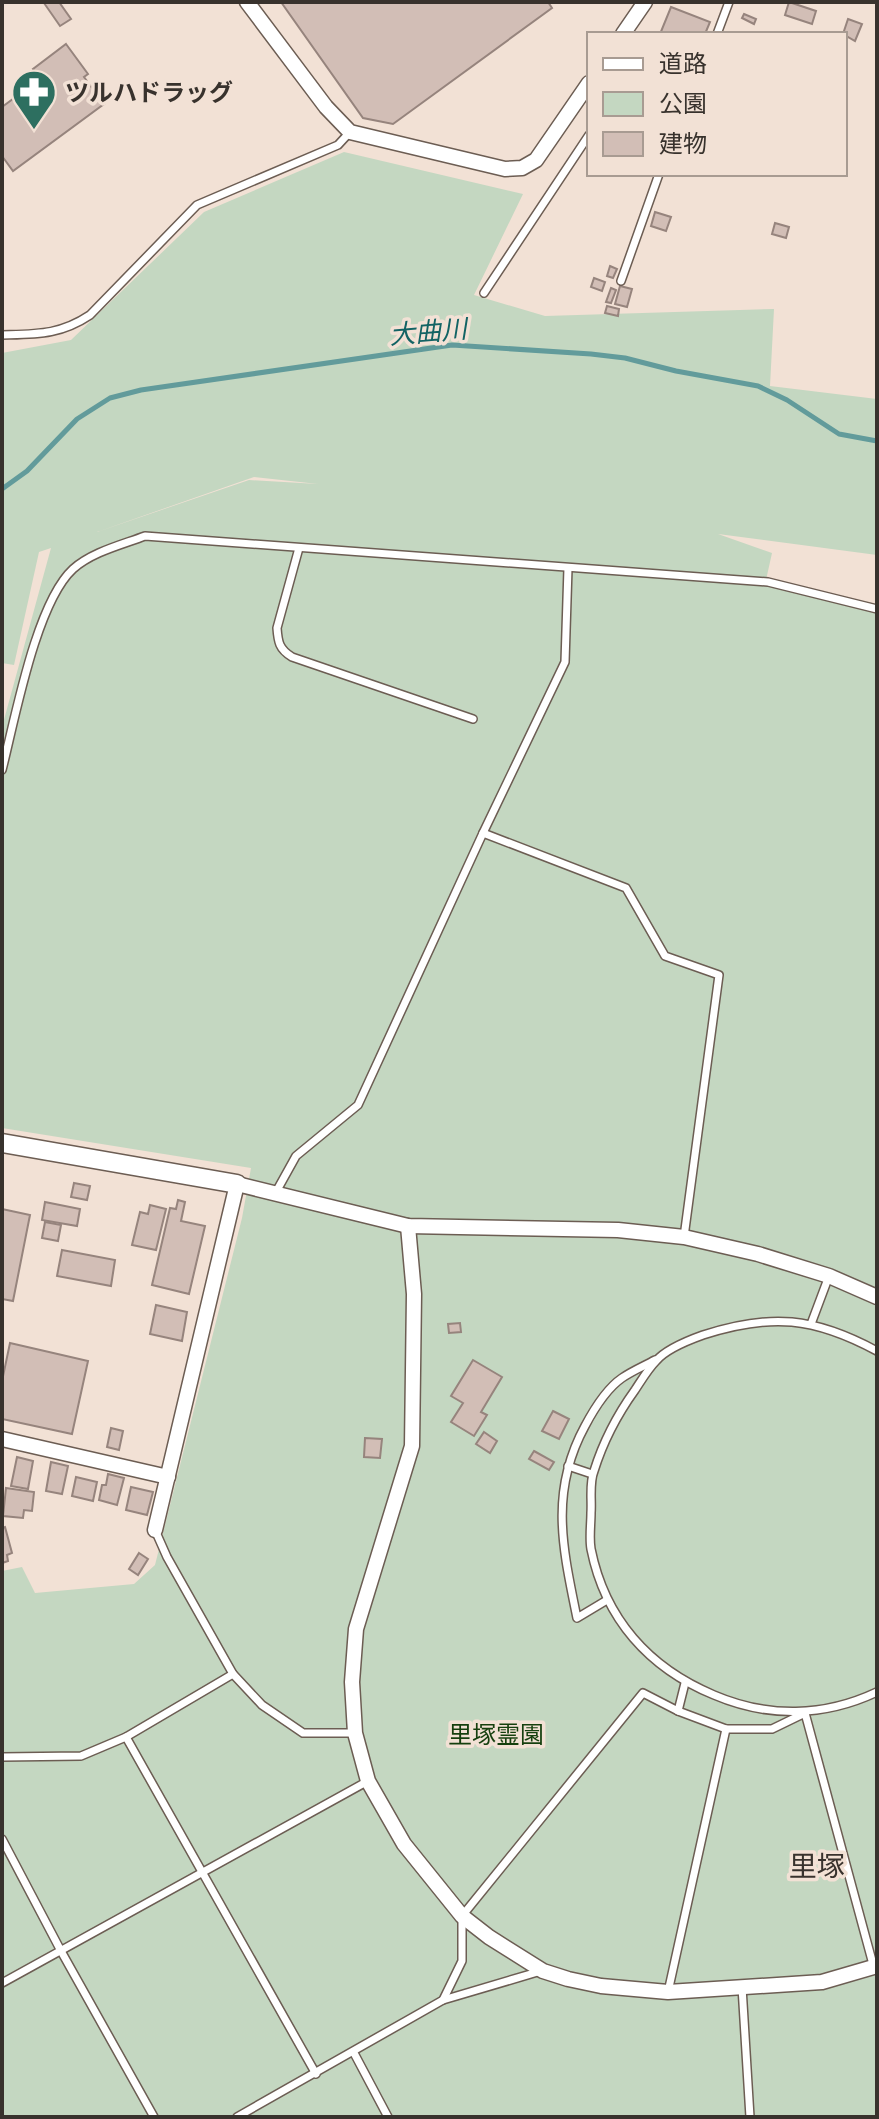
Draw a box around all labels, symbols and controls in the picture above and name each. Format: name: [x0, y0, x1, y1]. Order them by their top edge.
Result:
legend: [587, 32, 847, 176]
text: 道路: [659, 48, 707, 79]
pharmacy icon: ツルハドラッグ: [10, 68, 58, 131]
place label: ツルハドラッグ: [65, 77, 233, 108]
text: 公園: [659, 88, 707, 119]
text: 建物: [659, 128, 707, 159]
water label: 大曲川: [388, 311, 471, 352]
park label: 里塚霊園: [448, 1719, 544, 1750]
district label: 里塚: [789, 1848, 845, 1885]

